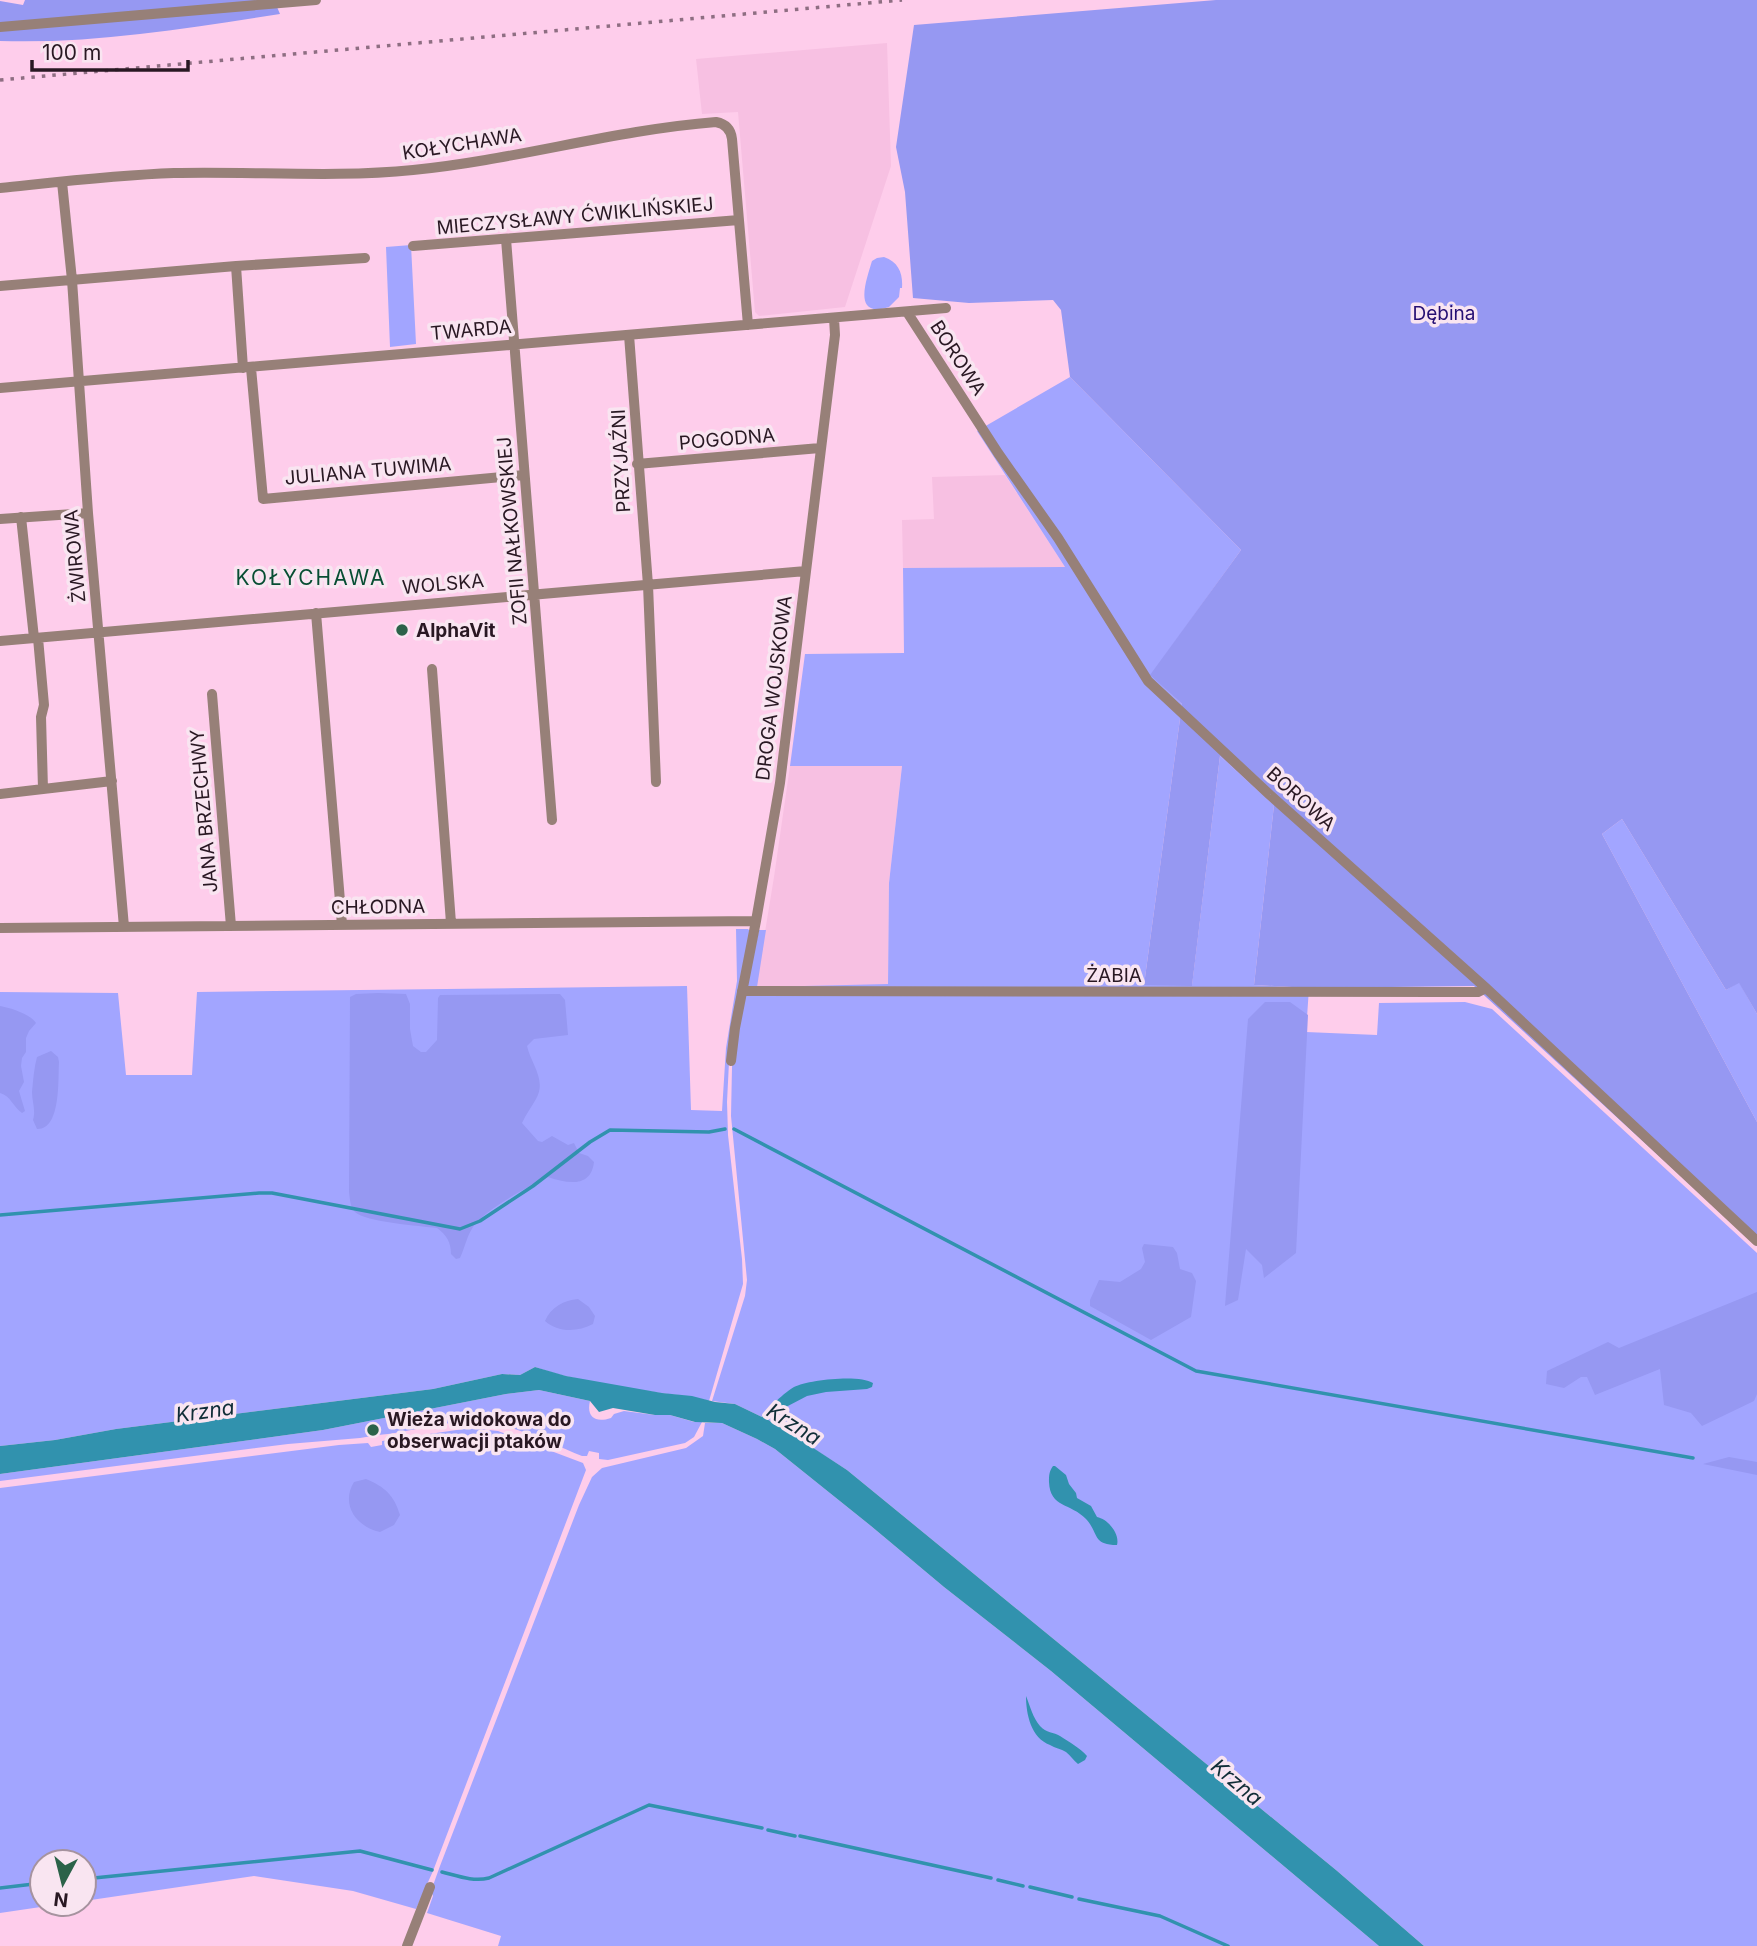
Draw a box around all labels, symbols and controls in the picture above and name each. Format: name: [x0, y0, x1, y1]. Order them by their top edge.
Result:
scale bar: [32, 28, 187, 72]
text: 100 m: [42, 40, 101, 65]
street label: KOŁYCHAWA: [401, 123, 523, 165]
street label: MIECZYSŁAWY ĆWIKLIŃSKIEJ: [436, 191, 714, 240]
park label: Dębina: [1413, 302, 1475, 325]
street label: TWARDA: [429, 315, 513, 345]
street label: BOROWA: [925, 316, 991, 400]
street label: PRZYJAŹNI: [606, 409, 635, 513]
street label: POGODNA: [678, 423, 776, 455]
street label: ZOFII NAŁKOWSKIEJ: [492, 436, 532, 626]
street label: JULIANA TUWIMA: [284, 452, 452, 490]
street label: ŻWIROWA: [59, 509, 91, 603]
district label: KOŁYCHAWA: [235, 565, 387, 590]
street label: WOLSKA: [401, 569, 485, 599]
street label: DROGA WOJSKOWA: [751, 594, 797, 782]
place label: AlphaVit: [416, 619, 496, 642]
marker: AlphaVit: [394, 622, 410, 638]
street label: JANA BRZECHWY: [185, 728, 223, 894]
street label: BOROWA: [1262, 762, 1340, 836]
street label: CHŁODNA: [331, 895, 425, 919]
street label: ŻABIA: [1086, 964, 1142, 987]
water label: Krzna: [174, 1395, 236, 1427]
water label: Krzna: [762, 1398, 826, 1450]
place label: Wieża widokowa do obserwacji ptaków: [387, 1408, 571, 1453]
marker: Wieża widokowa do obserwacji ptaków: [365, 1422, 381, 1438]
water label: Krzna: [1206, 1753, 1268, 1811]
north arrow: [28, 1848, 98, 1918]
text: N: [52, 1887, 70, 1912]

